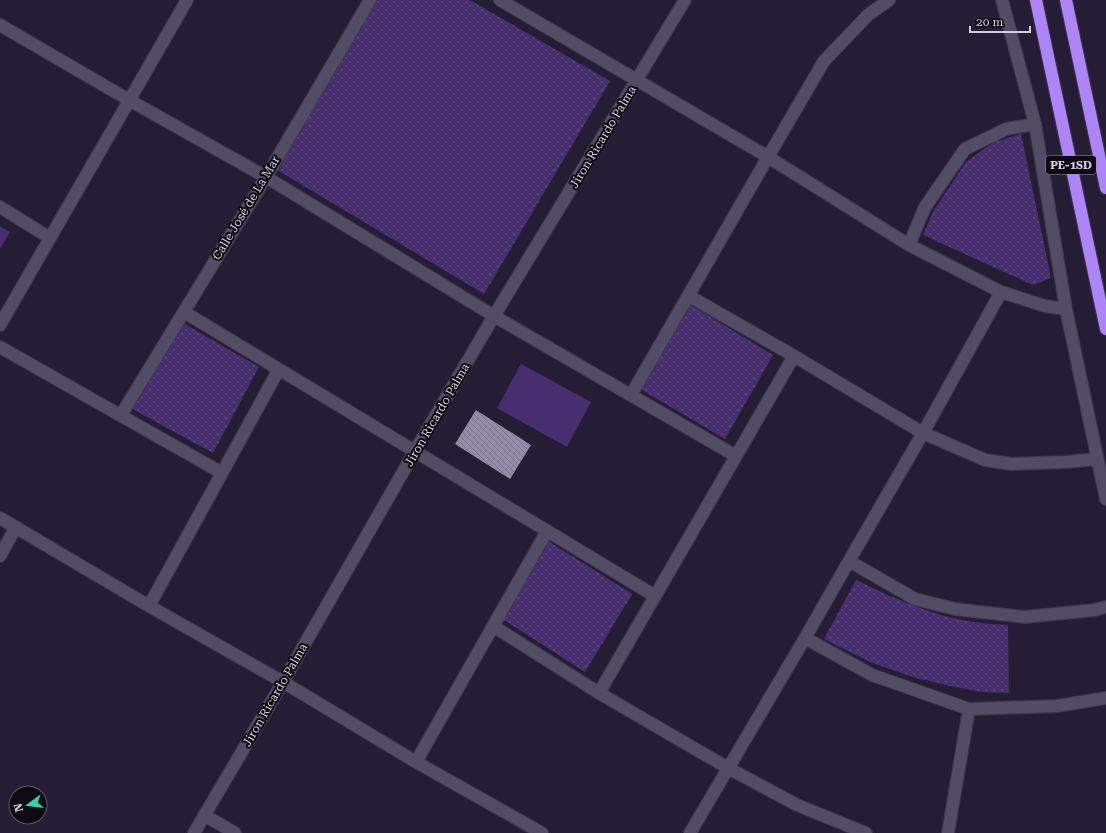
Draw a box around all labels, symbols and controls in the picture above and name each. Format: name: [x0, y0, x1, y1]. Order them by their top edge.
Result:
scale bar: [970, 8, 1030, 34]
text: 20 m: [976, 15, 1003, 29]
street label: Jiron Ricardo Palma: [567, 83, 639, 191]
street label: Calle José de La Mar: [209, 154, 283, 262]
road number: PE-1SD: [1046, 156, 1096, 174]
street label: Jiron Ricardo Palma: [402, 360, 473, 469]
street label: Jiron Ricardo Palma: [240, 640, 311, 749]
north arrow: [8, 785, 48, 825]
text: N: [11, 801, 26, 813]

